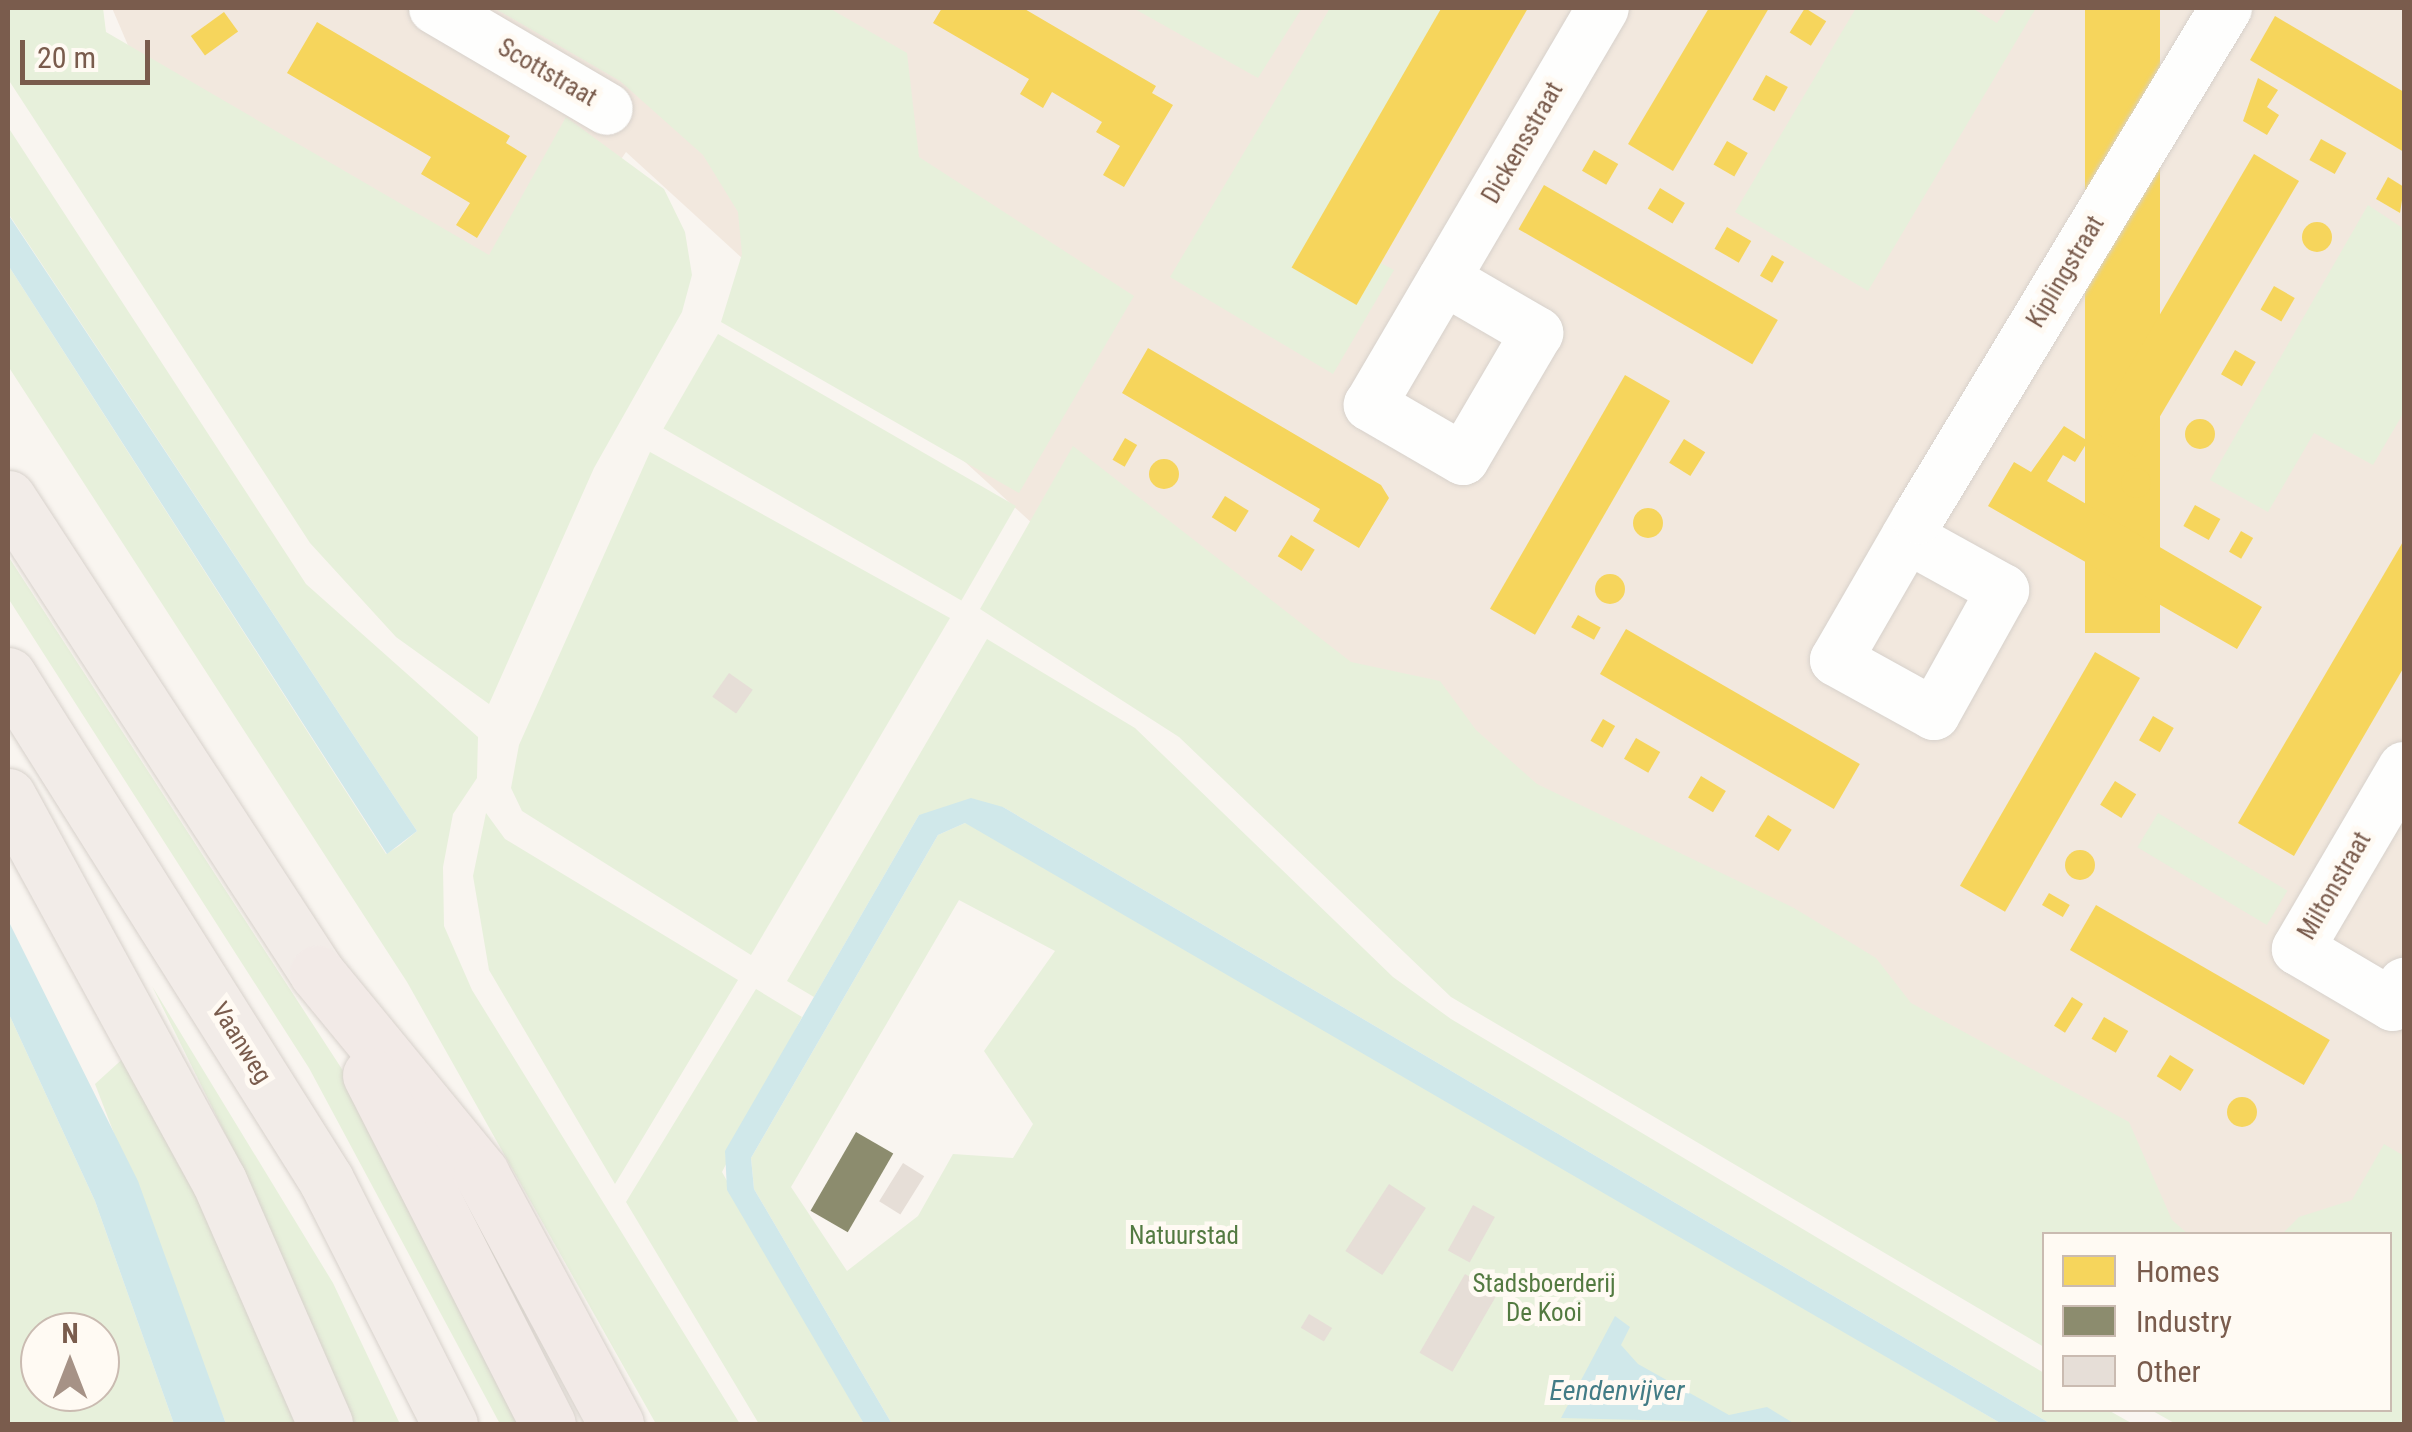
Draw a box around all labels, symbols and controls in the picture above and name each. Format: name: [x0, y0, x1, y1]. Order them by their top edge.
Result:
scale bar: [25, 20, 155, 82]
street label: Scottstraat: [492, 33, 602, 113]
text: 20 m: [37, 40, 96, 75]
street label: Dickensstraat: [1476, 77, 1570, 209]
street label: Kiplingstraat: [2021, 211, 2111, 333]
street label: Miltonstraat: [2292, 827, 2378, 945]
street label: Vaanweg: [204, 997, 278, 1089]
park label: Natuurstad: [1129, 1221, 1239, 1251]
legend: [2042, 1232, 2392, 1412]
text: Homes: [2136, 1254, 2220, 1289]
park label: Stadsboerderij De Kooi: [1472, 1270, 1616, 1329]
text: Industry: [2136, 1304, 2232, 1339]
north arrow: [20, 1312, 120, 1412]
text: N: [61, 1317, 79, 1350]
text: Other: [2136, 1354, 2201, 1389]
water label: Eendenvijver: [1550, 1374, 1684, 1408]

